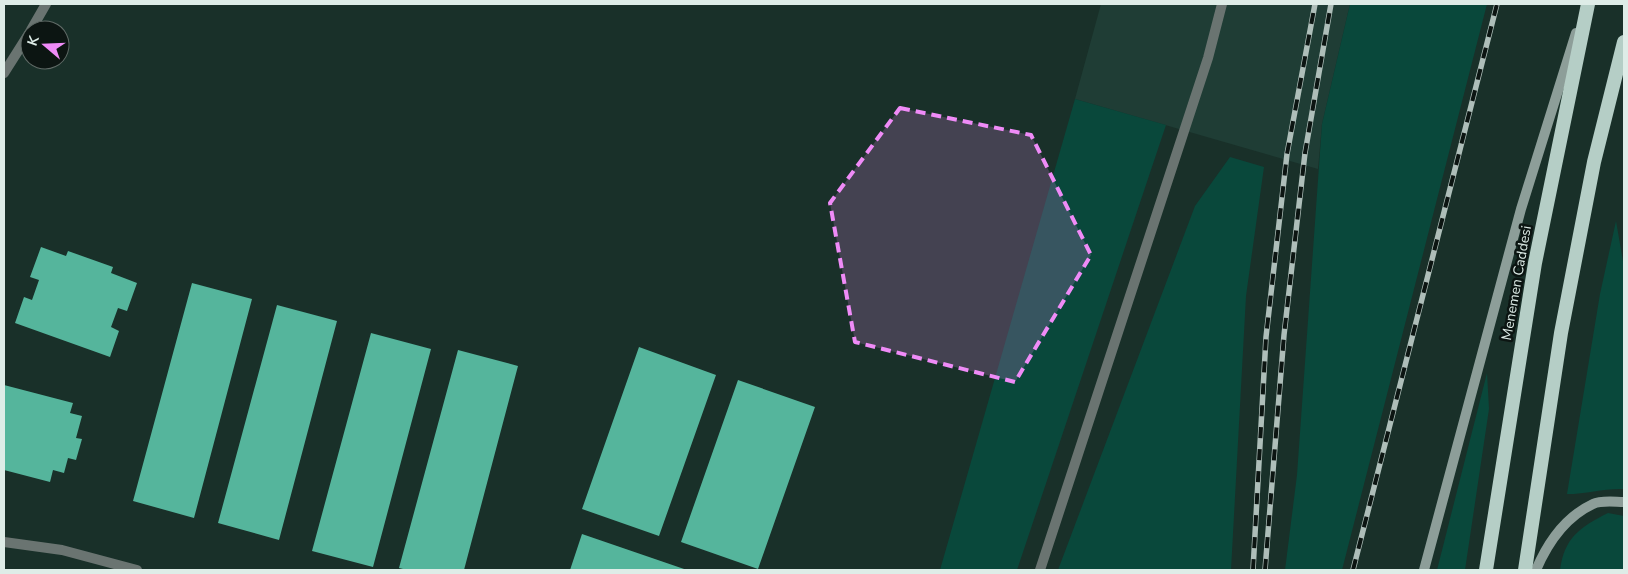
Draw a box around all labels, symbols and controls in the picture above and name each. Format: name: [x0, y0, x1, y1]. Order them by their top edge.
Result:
north arrow: [20, 20, 70, 70]
text: K: [23, 33, 44, 48]
street label: Menemen Caddesi: [1497, 224, 1536, 342]

